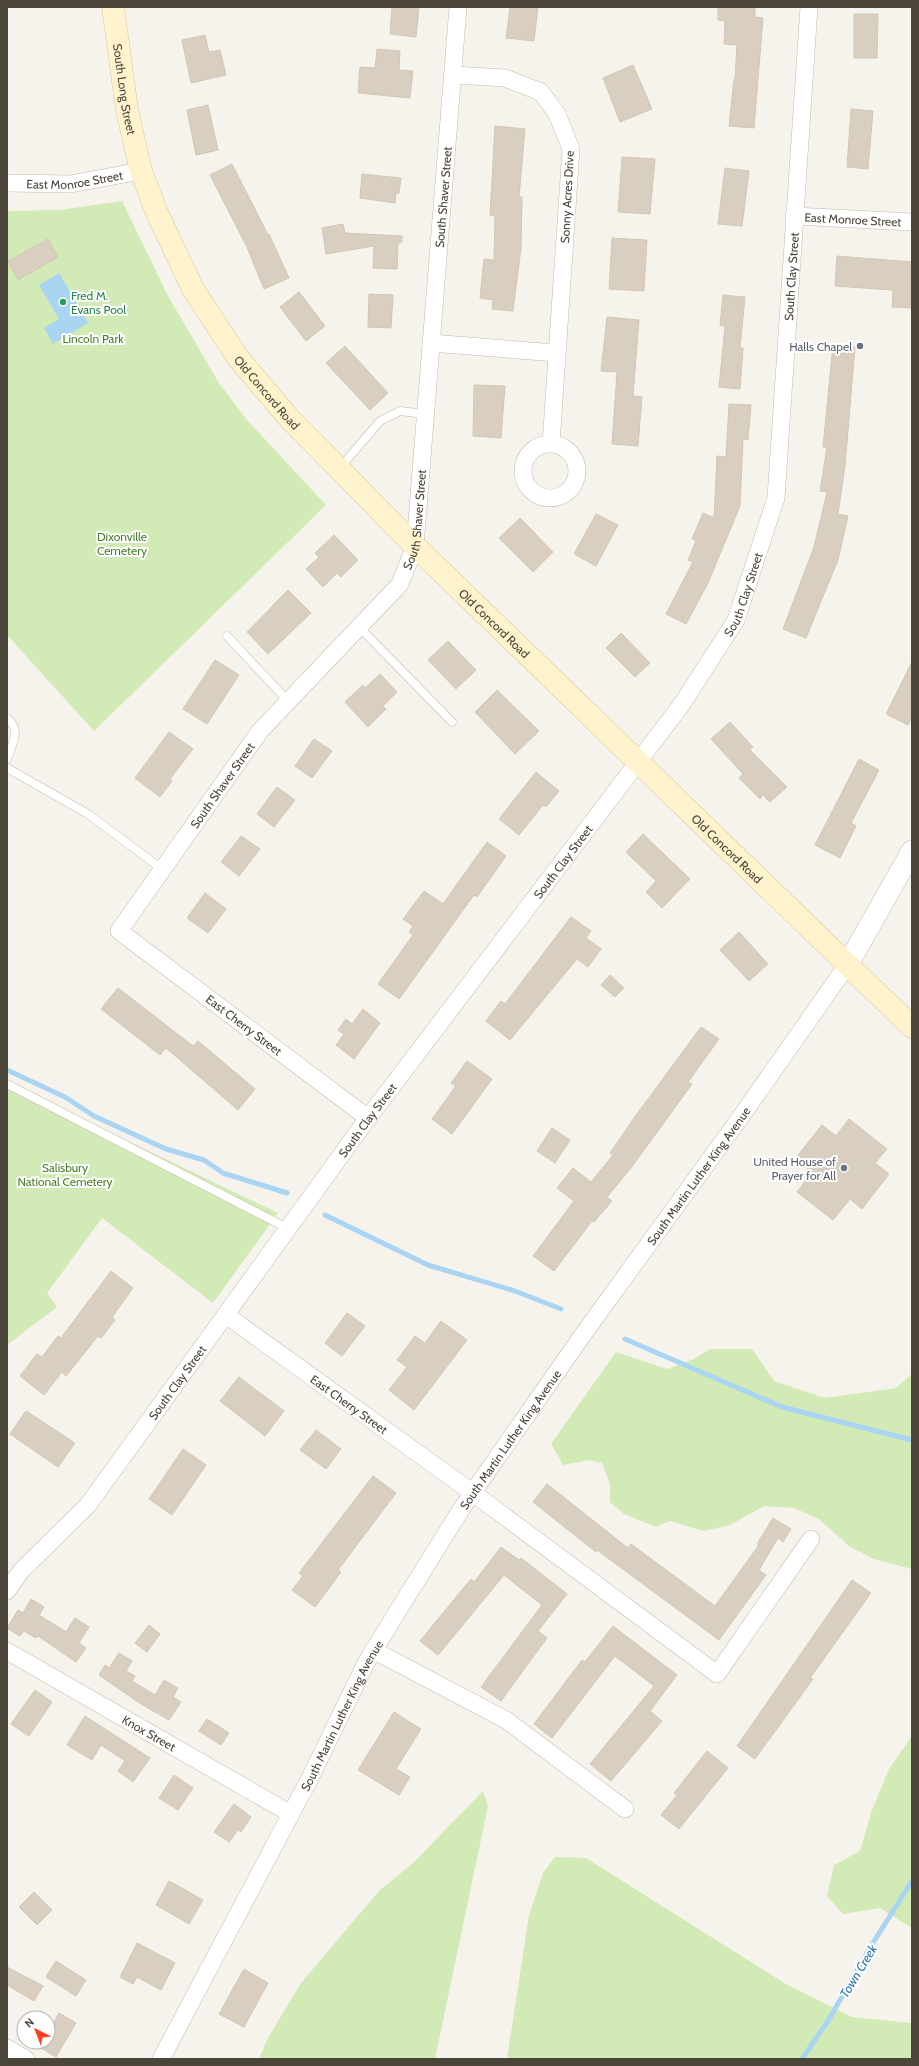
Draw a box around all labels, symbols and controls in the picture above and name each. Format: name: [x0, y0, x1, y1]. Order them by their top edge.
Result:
street label: South Long Street: [111, 43, 140, 136]
street label: South Shaver Street: [431, 146, 454, 248]
street label: Sonny Acres Drive: [557, 150, 577, 244]
street label: East Monroe Street: [26, 167, 124, 192]
street label: East Monroe Street: [804, 209, 902, 229]
street label: South Clay Street: [780, 232, 801, 321]
place label: Fred M. Evans Pool: [71, 288, 126, 317]
marker: Fred M. Evans Pool: [58, 297, 68, 307]
park label: Lincoln Park: [62, 331, 124, 346]
place label: Halls Chapel: [789, 339, 852, 354]
marker: Halls Chapel: [855, 341, 865, 351]
street label: Old Concord Road: [231, 352, 303, 432]
street label: South Shaver Street: [399, 469, 429, 572]
park label: Dixonville Cemetery: [97, 529, 147, 558]
street label: South Clay Street: [720, 550, 765, 639]
street label: Old Concord Road: [456, 585, 533, 661]
street label: South Shaver Street: [187, 739, 257, 831]
street label: Old Concord Road: [689, 811, 766, 886]
street label: South Clay Street: [530, 822, 595, 901]
street label: East Cherry Street: [203, 992, 285, 1058]
street label: South Clay Street: [335, 1080, 399, 1160]
street label: South Martin Luther King Avenue: [643, 1104, 753, 1248]
place label: United House of Prayer for All: [753, 1154, 836, 1183]
park label: Salisbury National Cemetery: [17, 1160, 113, 1189]
marker: United House of Prayer for All: [839, 1163, 849, 1173]
street label: South Clay Street: [145, 1342, 209, 1423]
street label: South Martin Luther King Avenue: [456, 1367, 564, 1512]
street label: East Cherry Street: [308, 1371, 391, 1437]
street label: South Martin Luther King Avenue: [297, 1637, 386, 1794]
street label: Knox Street: [120, 1711, 179, 1754]
water label: Town Creek: [836, 1941, 880, 2000]
north arrow: [16, 2010, 56, 2050]
text: N: [22, 2015, 37, 2030]

